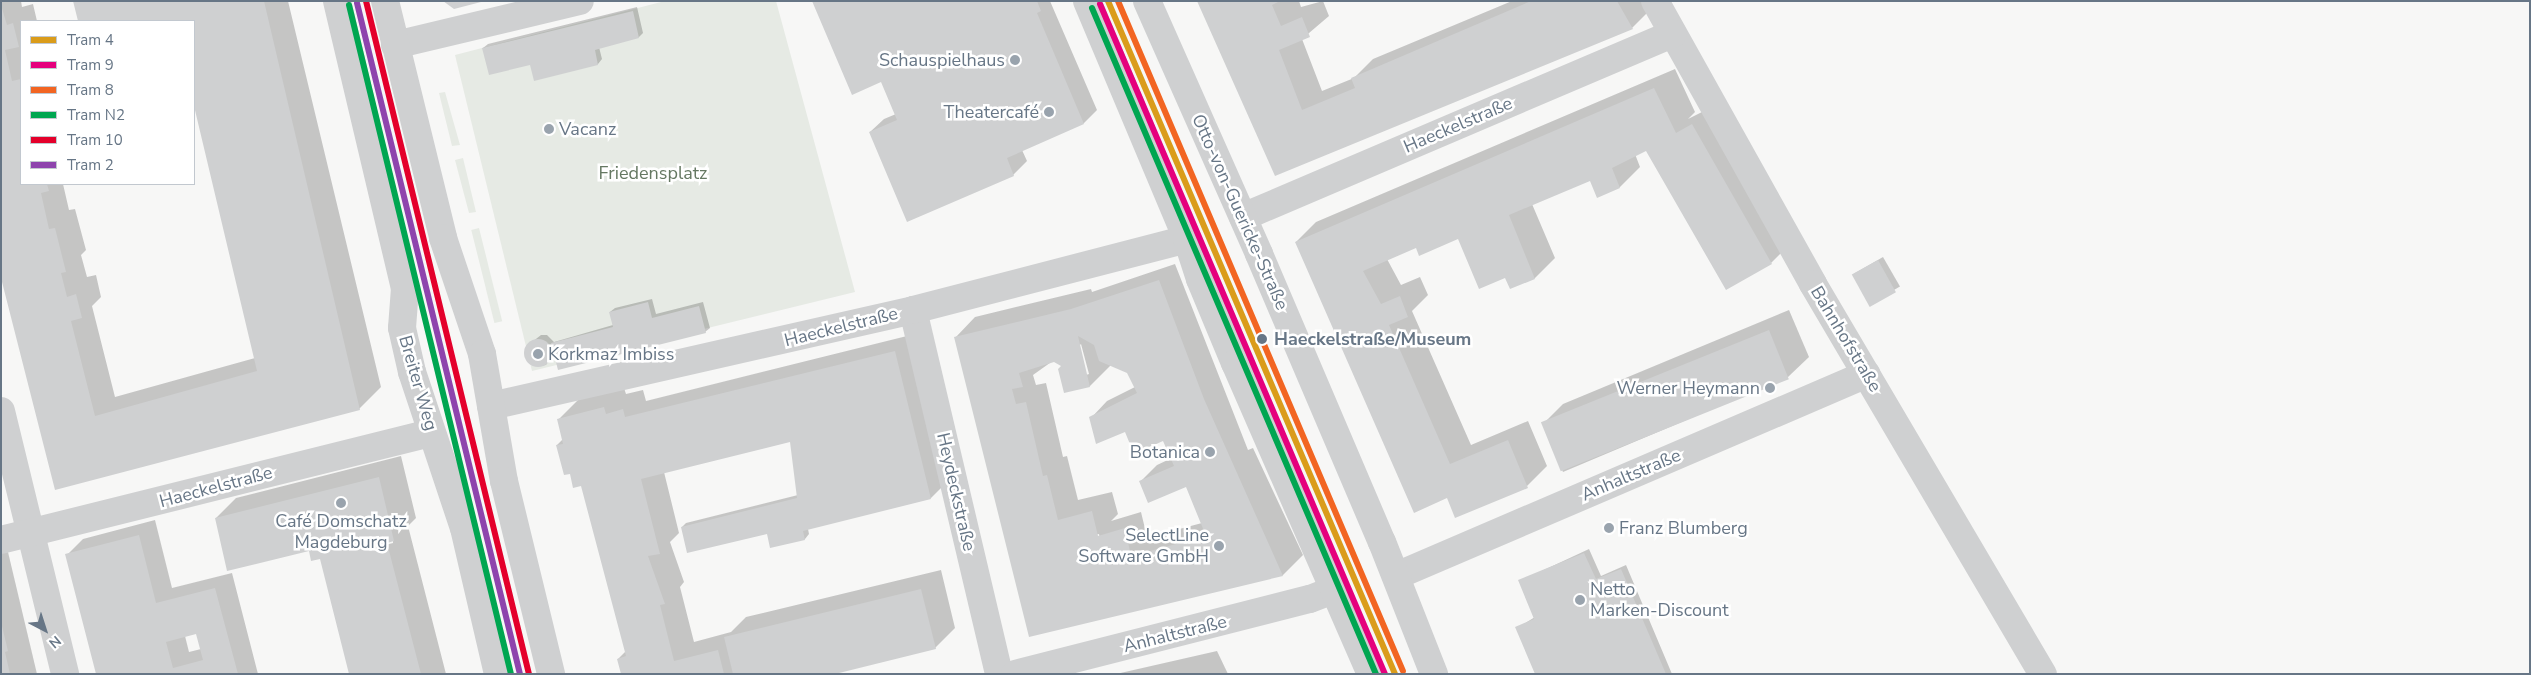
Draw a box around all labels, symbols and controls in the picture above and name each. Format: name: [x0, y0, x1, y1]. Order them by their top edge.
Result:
legend: [20, 20, 195, 185]
text: Tram 4: [67, 30, 114, 50]
place label: Schauspielhaus: [879, 49, 1005, 71]
marker: Schauspielhaus: [1009, 54, 1021, 66]
text: Tram 9: [67, 55, 114, 75]
text: Tram 8: [67, 80, 114, 100]
street label: Haeckelstraße: [1400, 92, 1516, 158]
place label: Theatercafé: [944, 101, 1039, 123]
text: Tram N2: [67, 105, 125, 125]
marker: Theatercafé: [1043, 106, 1055, 118]
street label: Otto-von-Guericke-Straße: [1187, 111, 1293, 313]
place label: Vacanz: [559, 118, 616, 140]
marker: Vacanz: [543, 123, 555, 135]
text: Tram 10: [67, 130, 123, 150]
text: Tram 2: [67, 155, 114, 175]
park label: Friedensplatz: [599, 162, 707, 184]
street label: Bahnhofstraße: [1806, 282, 1886, 396]
street label: Haeckelstraße: [782, 302, 900, 352]
place label: Haeckelstraße/Museum: [1274, 328, 1471, 350]
marker: Haeckelstraße/Museum: [1253, 330, 1271, 348]
street label: Breiter Weg: [394, 333, 442, 433]
place label: Korkmaz Imbiss: [548, 343, 674, 365]
marker: Korkmaz Imbiss: [532, 348, 544, 360]
place label: Werner Heymann: [1617, 377, 1760, 399]
marker: Werner Heymann: [1764, 382, 1776, 394]
street label: Heydeckstraße: [932, 431, 980, 553]
place label: Botanica: [1130, 441, 1200, 463]
street label: Anhaltstraße: [1578, 444, 1684, 506]
marker: Botanica: [1204, 446, 1216, 458]
street label: Haeckelstraße: [157, 462, 275, 512]
marker: Café Domschatz Magdeburg: [335, 497, 347, 509]
place label: Café Domschatz Magdeburg: [275, 511, 407, 554]
place label: Franz Blumberg: [1619, 517, 1748, 539]
marker: Franz Blumberg: [1603, 522, 1615, 534]
place label: SelectLine Software GmbH: [1078, 525, 1209, 568]
marker: SelectLine Software GmbH: [1213, 540, 1225, 552]
place label: Netto Marken-Discount: [1590, 579, 1729, 622]
marker: Netto Marken-Discount: [1574, 594, 1586, 606]
north arrow: [20, 605, 70, 655]
street label: Anhaltstraße: [1121, 611, 1229, 657]
text: N: [45, 631, 65, 653]

